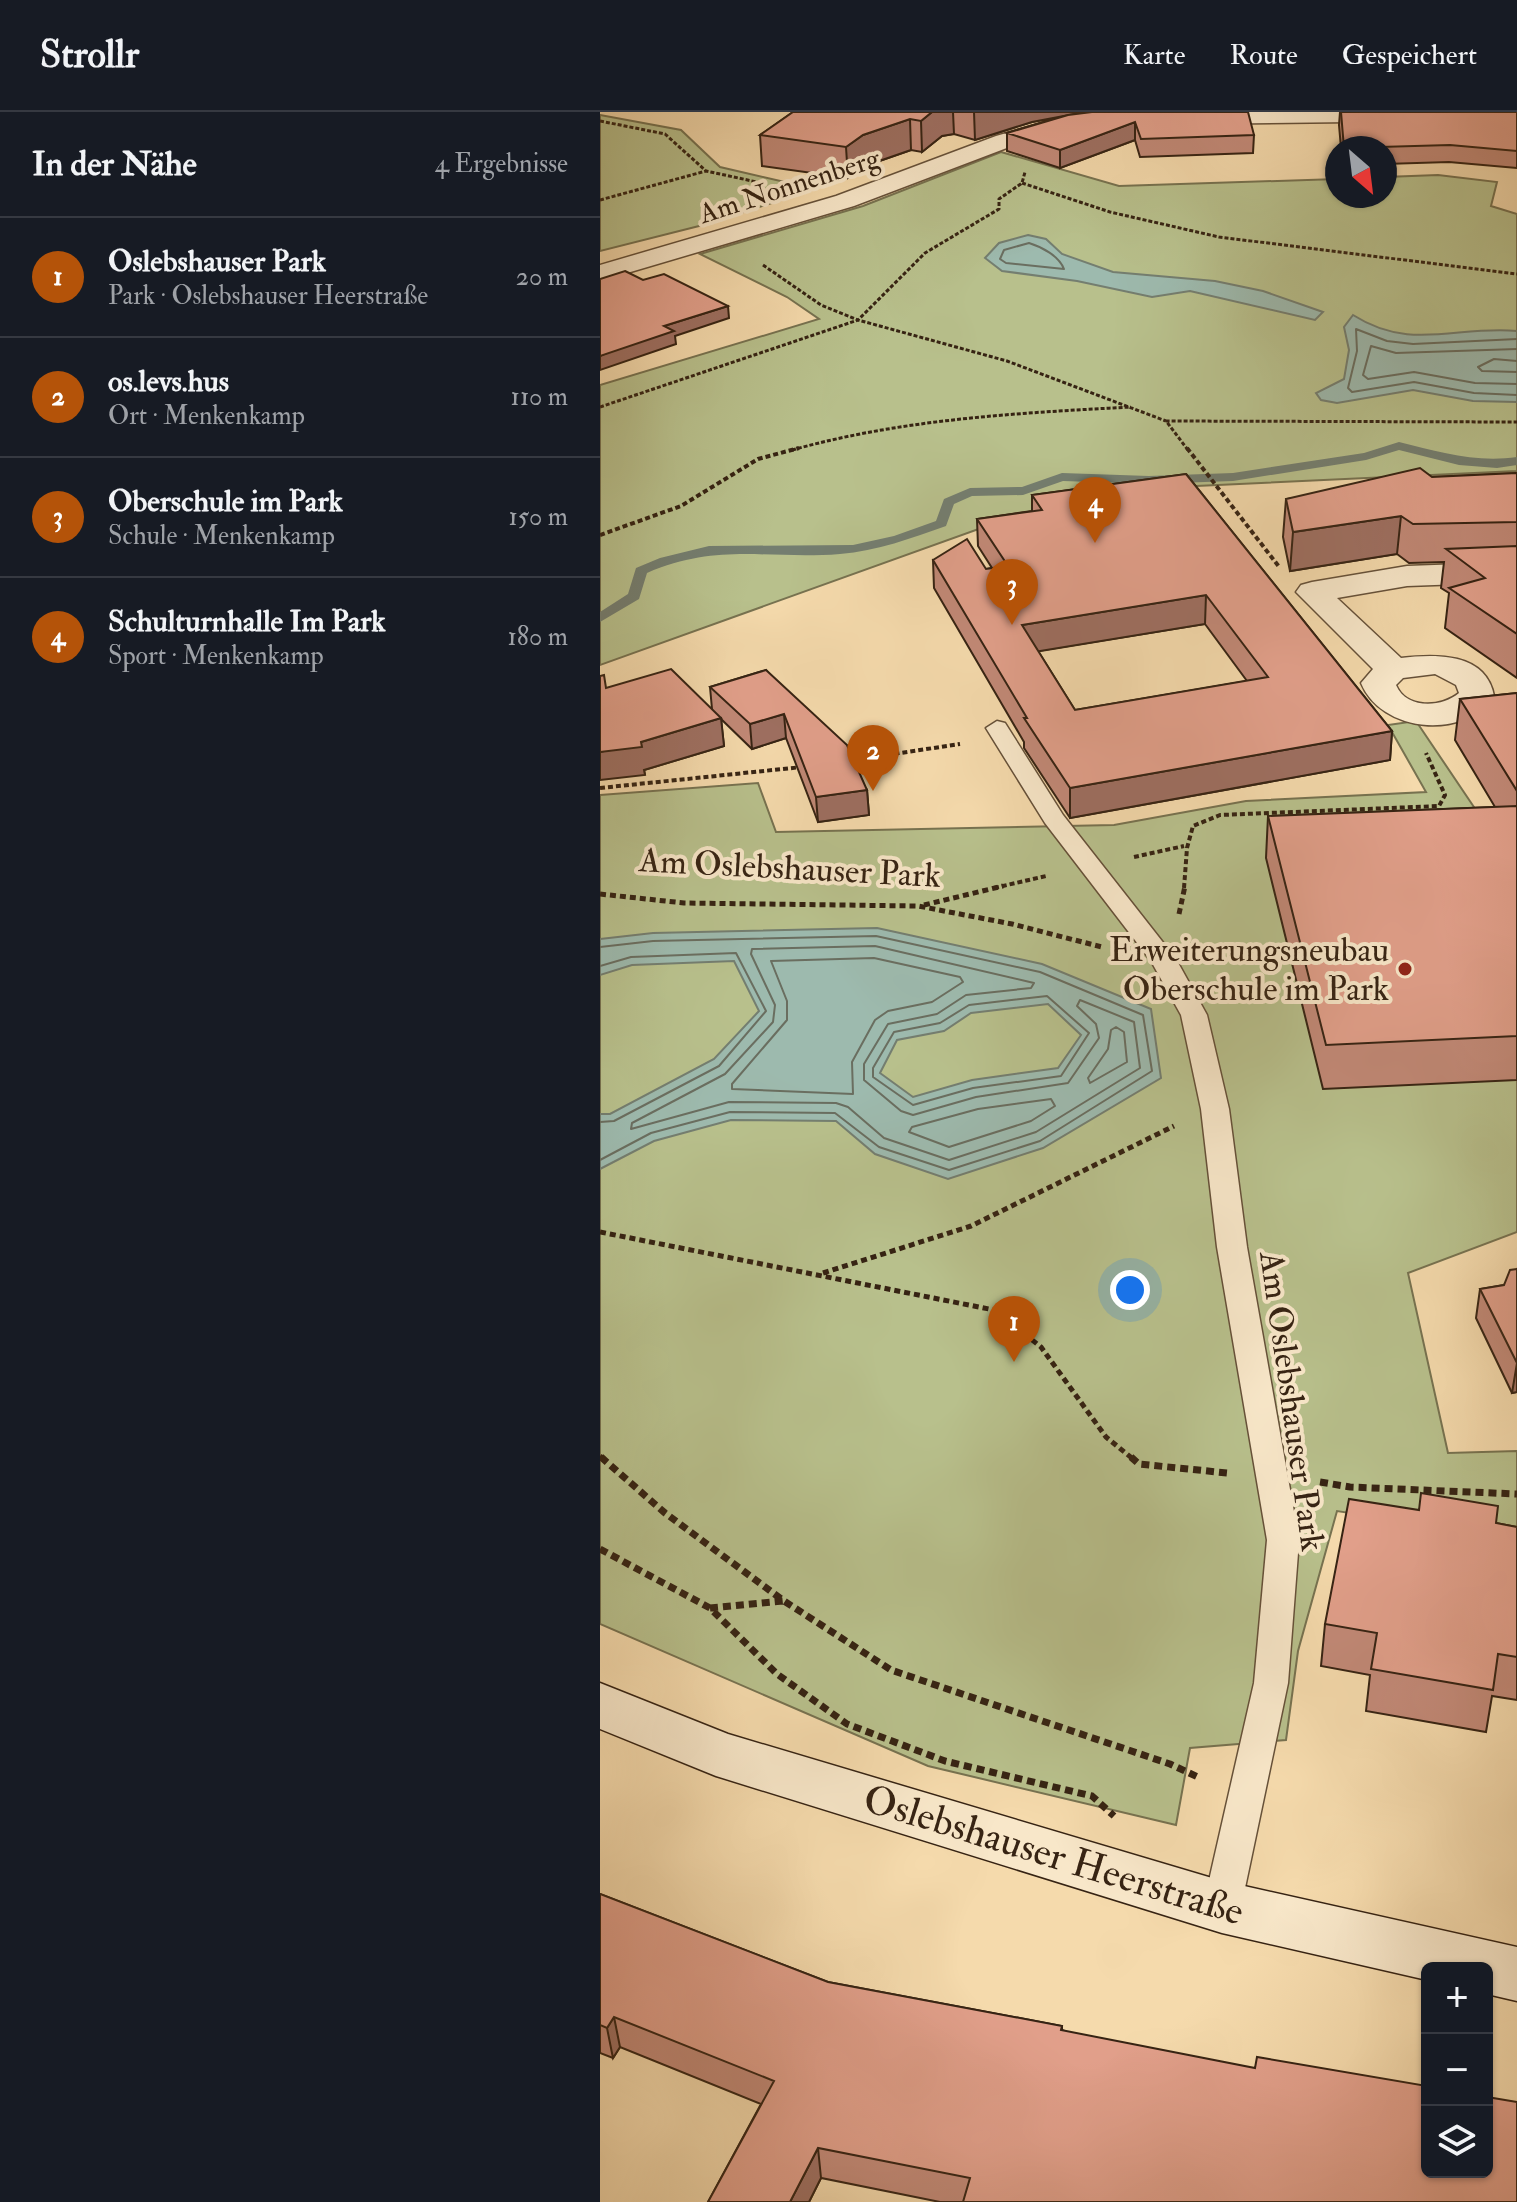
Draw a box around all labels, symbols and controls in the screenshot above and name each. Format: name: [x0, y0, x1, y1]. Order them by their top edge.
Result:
text: Strollr: [40, 31, 139, 79]
text: Karte: [1123, 38, 1185, 73]
text: Route: [1229, 38, 1298, 73]
text: Gespeichert: [1342, 38, 1477, 73]
north arrow: [1325, 136, 1397, 208]
street label: Am Nonnenberg: [694, 140, 885, 232]
text: In der Nähe: [32, 143, 197, 186]
text: 4 Ergebnisse: [435, 148, 568, 180]
text: Oslebshauser Park: [108, 243, 326, 280]
text: 1: [53, 261, 63, 293]
text: 20 m: [516, 261, 568, 293]
text: Park · Oslebshauser Heerstraße: [108, 280, 428, 312]
text: os.levs.hus: [108, 363, 229, 400]
text: 2: [51, 381, 65, 413]
text: 110 m: [511, 381, 568, 413]
text: Ort · Menkenkamp: [108, 400, 305, 432]
pin: 4: [1069, 477, 1121, 543]
text: Oberschule im Park: [108, 483, 343, 520]
text: 3: [53, 501, 63, 533]
text: 150 m: [509, 501, 568, 533]
text: Schule · Menkenkamp: [108, 520, 335, 552]
pin: 3: [986, 559, 1038, 625]
text: Schulturnhalle Im Park: [108, 603, 386, 640]
text: 4: [51, 621, 65, 653]
text: 180 m: [508, 621, 568, 653]
text: Sport · Menkenkamp: [108, 640, 324, 672]
pin: 2: [847, 725, 899, 791]
street label: Am Oslebshauser Park: [637, 839, 942, 898]
place label: Erweiterungsneubau Oberschule im Park: [1109, 929, 1389, 1011]
marker: Erweiterungsneubau Oberschule im Park: [1396, 960, 1414, 978]
street label: Am Oslebshauser Park: [1249, 1248, 1334, 1554]
your location: [1110, 1270, 1150, 1310]
pin: 1: [988, 1296, 1040, 1362]
street label: Oslebshauser Heerstraße: [857, 1773, 1250, 1938]
map controls: [1421, 1962, 1493, 2178]
button: +: [1421, 1962, 1493, 2034]
button: −: [1421, 2034, 1493, 2106]
button: layers: [1421, 2106, 1493, 2178]

